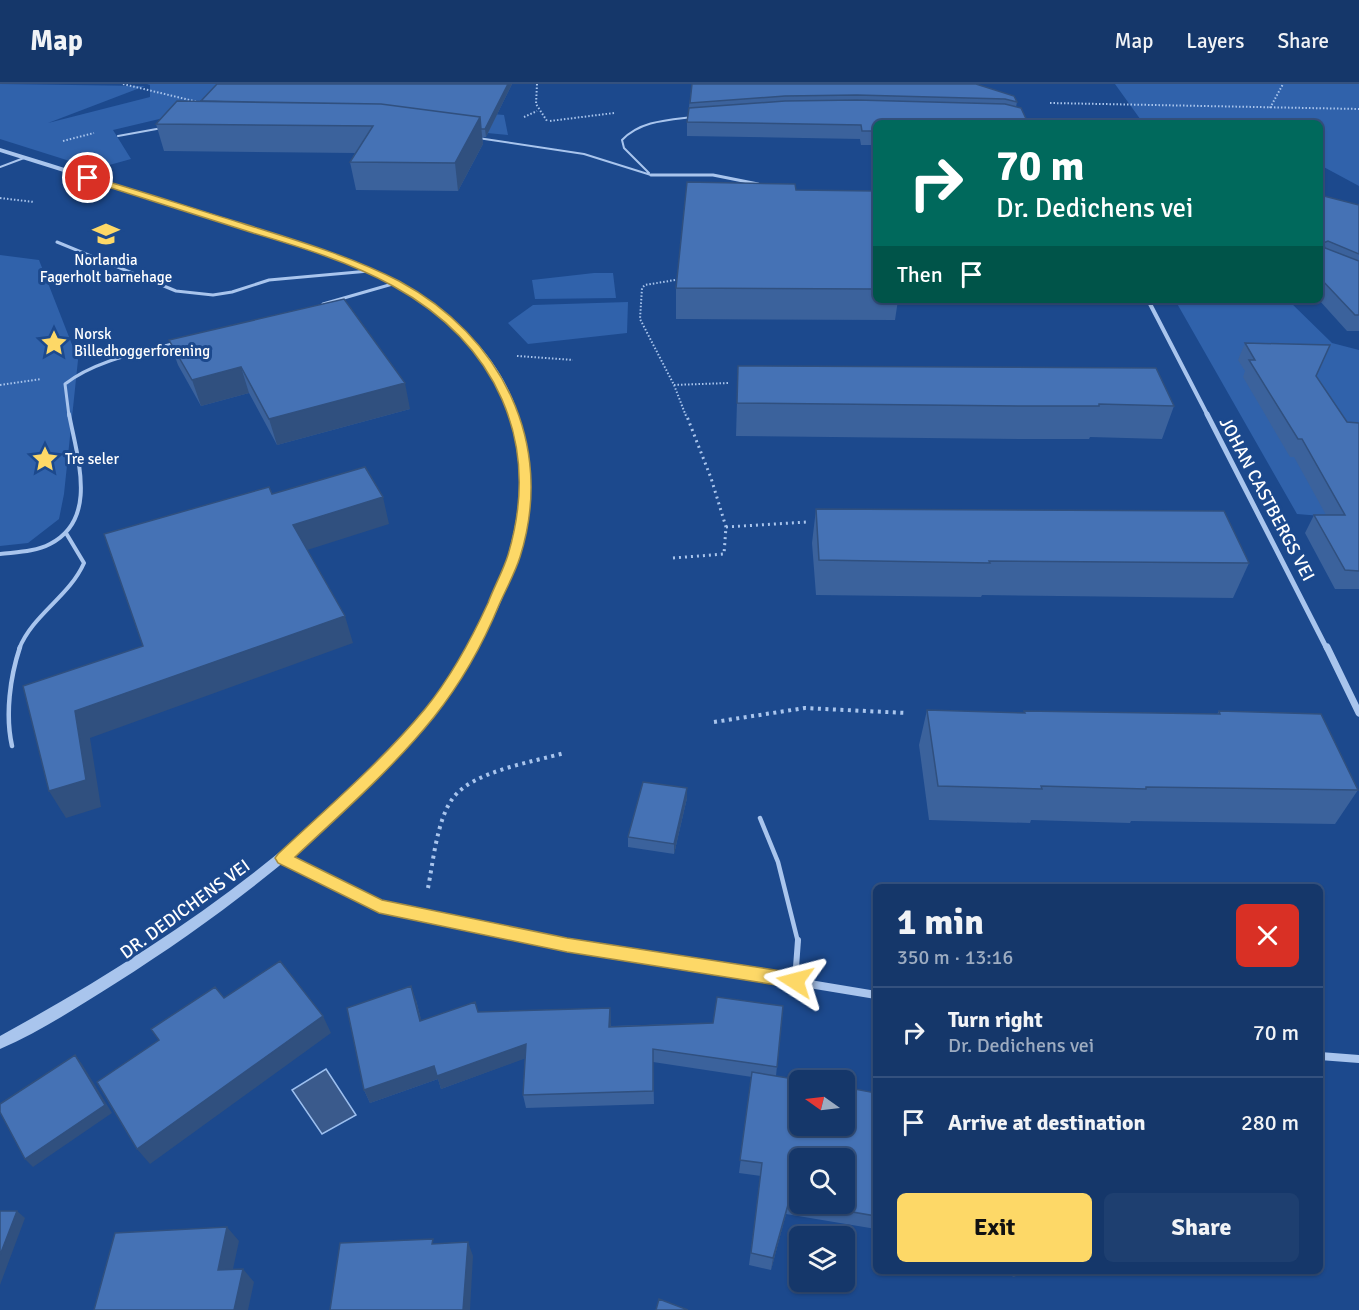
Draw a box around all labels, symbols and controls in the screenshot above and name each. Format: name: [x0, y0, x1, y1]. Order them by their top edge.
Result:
text: Map: [30, 24, 83, 58]
text: Map: [1115, 28, 1153, 54]
text: Layers: [1186, 28, 1244, 54]
text: Share: [1277, 28, 1329, 54]
text: 70 m: [996, 141, 1085, 192]
icon: right: [897, 144, 975, 222]
pin: [62, 152, 113, 203]
icon: arrive: [71, 161, 104, 194]
text: Dr. Dedichens vei: [996, 192, 1193, 225]
school or university icon: Norlandia Fagerholt barnehage: [91, 219, 121, 249]
place label: Norlandia Fagerholt barnehage: [40, 251, 172, 286]
icon: arrive: [955, 258, 988, 291]
text: Then: [897, 261, 943, 288]
place label: Norsk Billedhoggerforening: [74, 325, 210, 360]
place icon: Norsk Billedhoggerforening: [39, 328, 69, 358]
street label: JOHAN CASTBERGS VEI: [1214, 413, 1320, 585]
place icon: Tre seler: [30, 444, 60, 474]
place label: Tre seler: [65, 450, 120, 468]
street label: DR. DEDICHENS VEI: [116, 854, 254, 964]
text: 1 min: [897, 900, 984, 945]
button: close: [1236, 904, 1299, 967]
text: 350 m · 13:16: [897, 945, 1013, 970]
position arrow: [763, 949, 827, 1013]
text: Turn right: [948, 1006, 1043, 1033]
icon: right: [897, 1016, 930, 1049]
text: 70 m: [1253, 1019, 1299, 1046]
text: Dr. Dedichens vei: [948, 1033, 1094, 1058]
north arrow: [789, 1070, 855, 1136]
map controls: [789, 1070, 855, 1292]
icon: arrive: [897, 1106, 930, 1139]
text: Arrive at destination: [948, 1109, 1145, 1136]
text: 280 m: [1241, 1109, 1299, 1136]
button: search: [789, 1148, 855, 1214]
button: Exit: [897, 1193, 1092, 1262]
button: Share: [1104, 1193, 1299, 1262]
button: layers: [789, 1226, 855, 1292]

